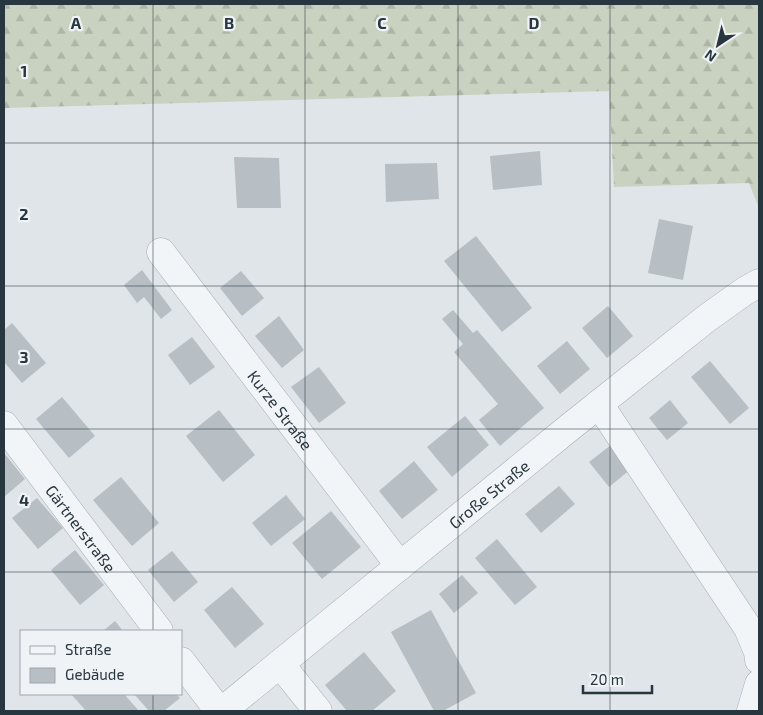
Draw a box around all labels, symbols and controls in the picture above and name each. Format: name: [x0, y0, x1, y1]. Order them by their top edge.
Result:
text: A: [71, 13, 82, 32]
text: B: [224, 13, 234, 32]
text: C: [377, 13, 387, 32]
text: D: [529, 13, 540, 32]
north arrow: [693, 20, 743, 70]
text: N: [701, 46, 719, 66]
text: 1: [21, 61, 27, 80]
text: 2: [19, 204, 29, 223]
text: 3: [19, 347, 29, 366]
street label: Kurze Straße: [245, 366, 317, 453]
street label: Große Straße: [445, 455, 532, 532]
street label: Gärtnerstraße: [43, 481, 121, 576]
text: 4: [19, 490, 29, 509]
legend: [20, 630, 182, 695]
text: Straße: [65, 640, 111, 658]
scale bar: [583, 662, 652, 694]
text: Gebäude: [65, 665, 124, 683]
text: 20 m: [590, 670, 624, 688]

